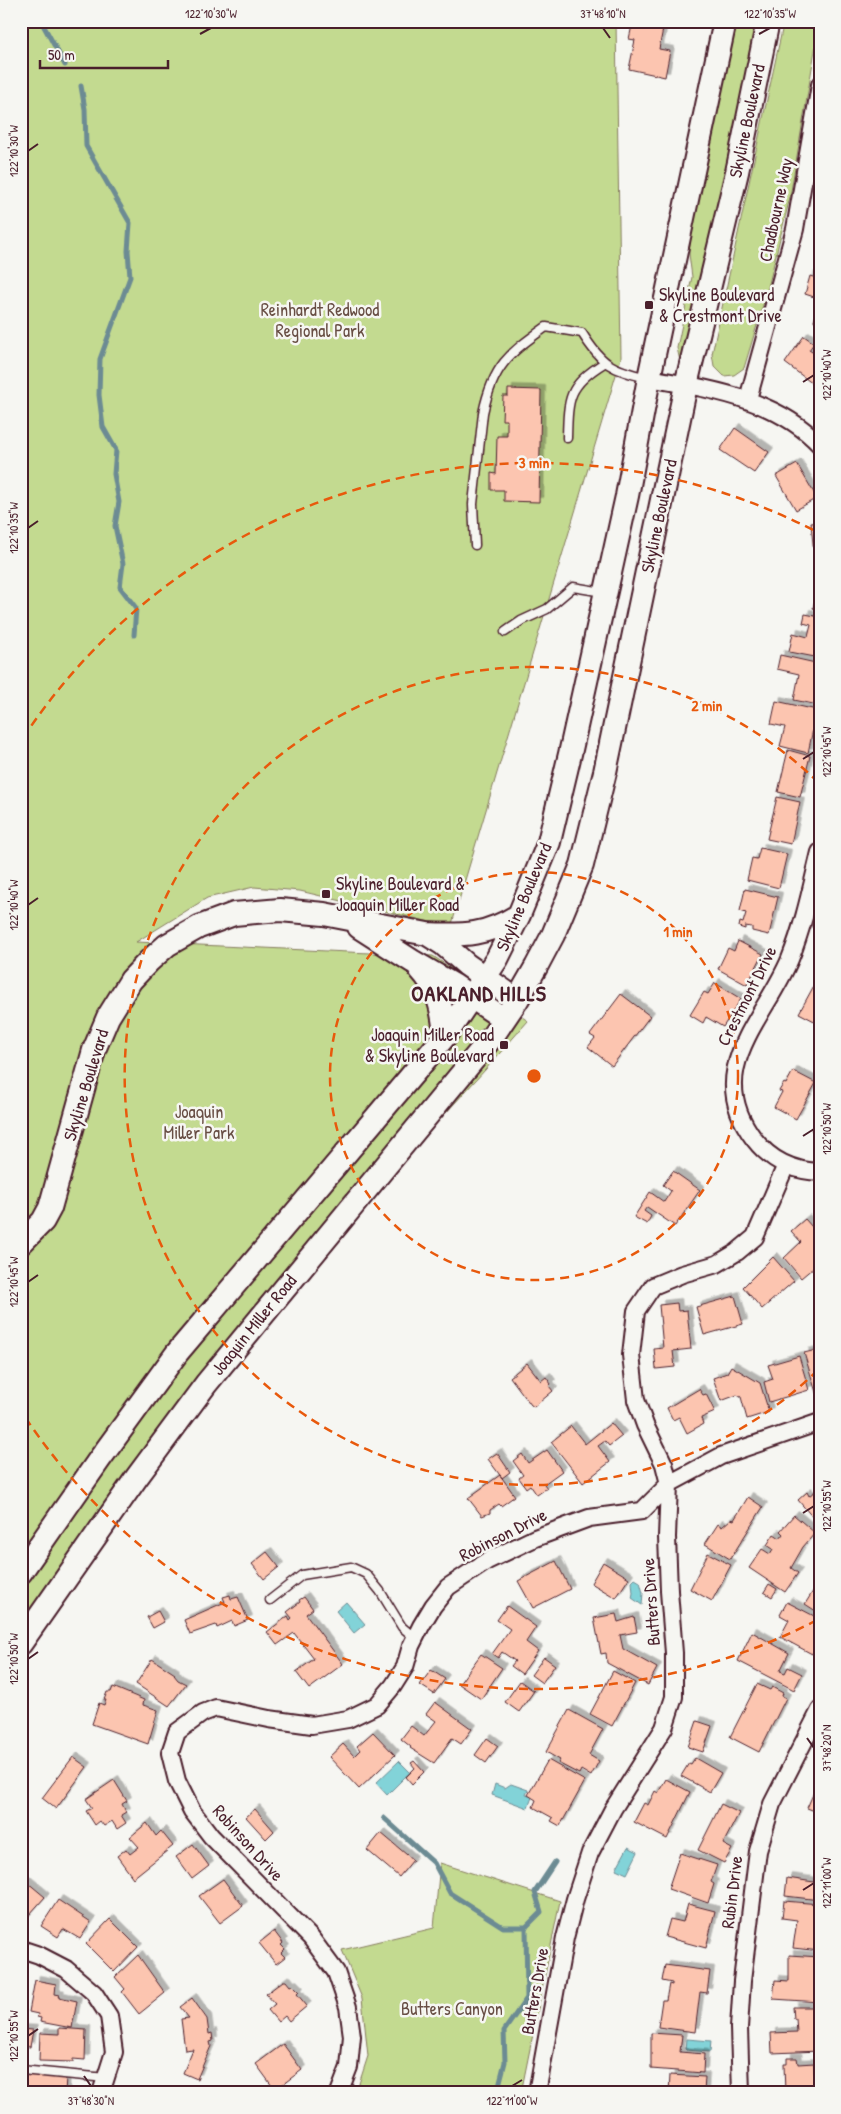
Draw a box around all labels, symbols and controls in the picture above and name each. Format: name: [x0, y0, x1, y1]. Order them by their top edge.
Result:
text: 122°10'30"W: [185, 5, 238, 22]
text: 37°48'10"N: [580, 5, 626, 22]
text: 122°10'35"W: [744, 5, 796, 22]
scale bar: [40, 38, 168, 70]
text: 50 m: [48, 44, 75, 65]
street label: Skyline Boulevard: [722, 62, 771, 180]
text: 122°10'30"W: [5, 124, 22, 177]
street label: Chadbourne Way: [752, 155, 799, 264]
place label: Skyline Boulevard & Crestmont Drive: [659, 282, 782, 328]
park label: Reinhardt Redwood Regional Park: [261, 297, 379, 343]
marker: Skyline Boulevard & Crestmont Drive: [643, 299, 655, 311]
text: 122°10'40"W: [818, 349, 835, 400]
text: 3 min: [519, 452, 549, 473]
street label: Skyline Boulevard: [634, 457, 683, 575]
text: 122°10'35"W: [5, 502, 22, 554]
text: 2 min: [692, 695, 723, 716]
text: 122°10'45"W: [818, 726, 835, 777]
street label: Skyline Boulevard: [489, 839, 558, 955]
place label: Skyline Boulevard & Joaquin Miller Road: [336, 871, 465, 917]
text: 122°10'40"W: [5, 879, 22, 930]
marker: Skyline Boulevard & Joaquin Miller Road: [320, 888, 332, 900]
text: 1 min: [663, 921, 693, 942]
street label: Crestmont Drive: [711, 942, 782, 1050]
district label: OAKLAND HILLS: [411, 978, 547, 1008]
place label: Joaquin Miller Road & Skyline Boulevard: [365, 1022, 494, 1068]
street label: Skyline Boulevard: [57, 1026, 114, 1144]
marker: Joaquin Miller Road & Skyline Boulevard: [498, 1039, 510, 1051]
centre of rings: [525, 1067, 543, 1085]
park label: Joaquin Miller Park: [164, 1099, 235, 1145]
text: 122°10'50"W: [818, 1103, 835, 1155]
text: 122°10'45"W: [5, 1256, 22, 1307]
street label: Joaquin Miller Road: [205, 1269, 302, 1380]
text: 122°10'55"W: [818, 1480, 835, 1532]
street label: Robinson Drive: [455, 1502, 551, 1567]
street label: Butters Drive: [635, 1557, 666, 1647]
text: 122°10'50"W: [5, 1633, 22, 1685]
text: 37°48'20"N: [818, 1725, 835, 1771]
street label: Robinson Drive: [207, 1799, 290, 1886]
street label: Rubin Drive: [715, 1854, 748, 1930]
text: 122°11'00"W: [818, 1857, 835, 1908]
street label: Butters Drive: [515, 1946, 554, 2036]
park label: Butters Canyon: [401, 1996, 503, 2021]
text: 122°10'55"W: [5, 2010, 22, 2062]
text: 37°48'30"N: [68, 2092, 114, 2109]
text: 122°11'00"W: [487, 2092, 538, 2109]

